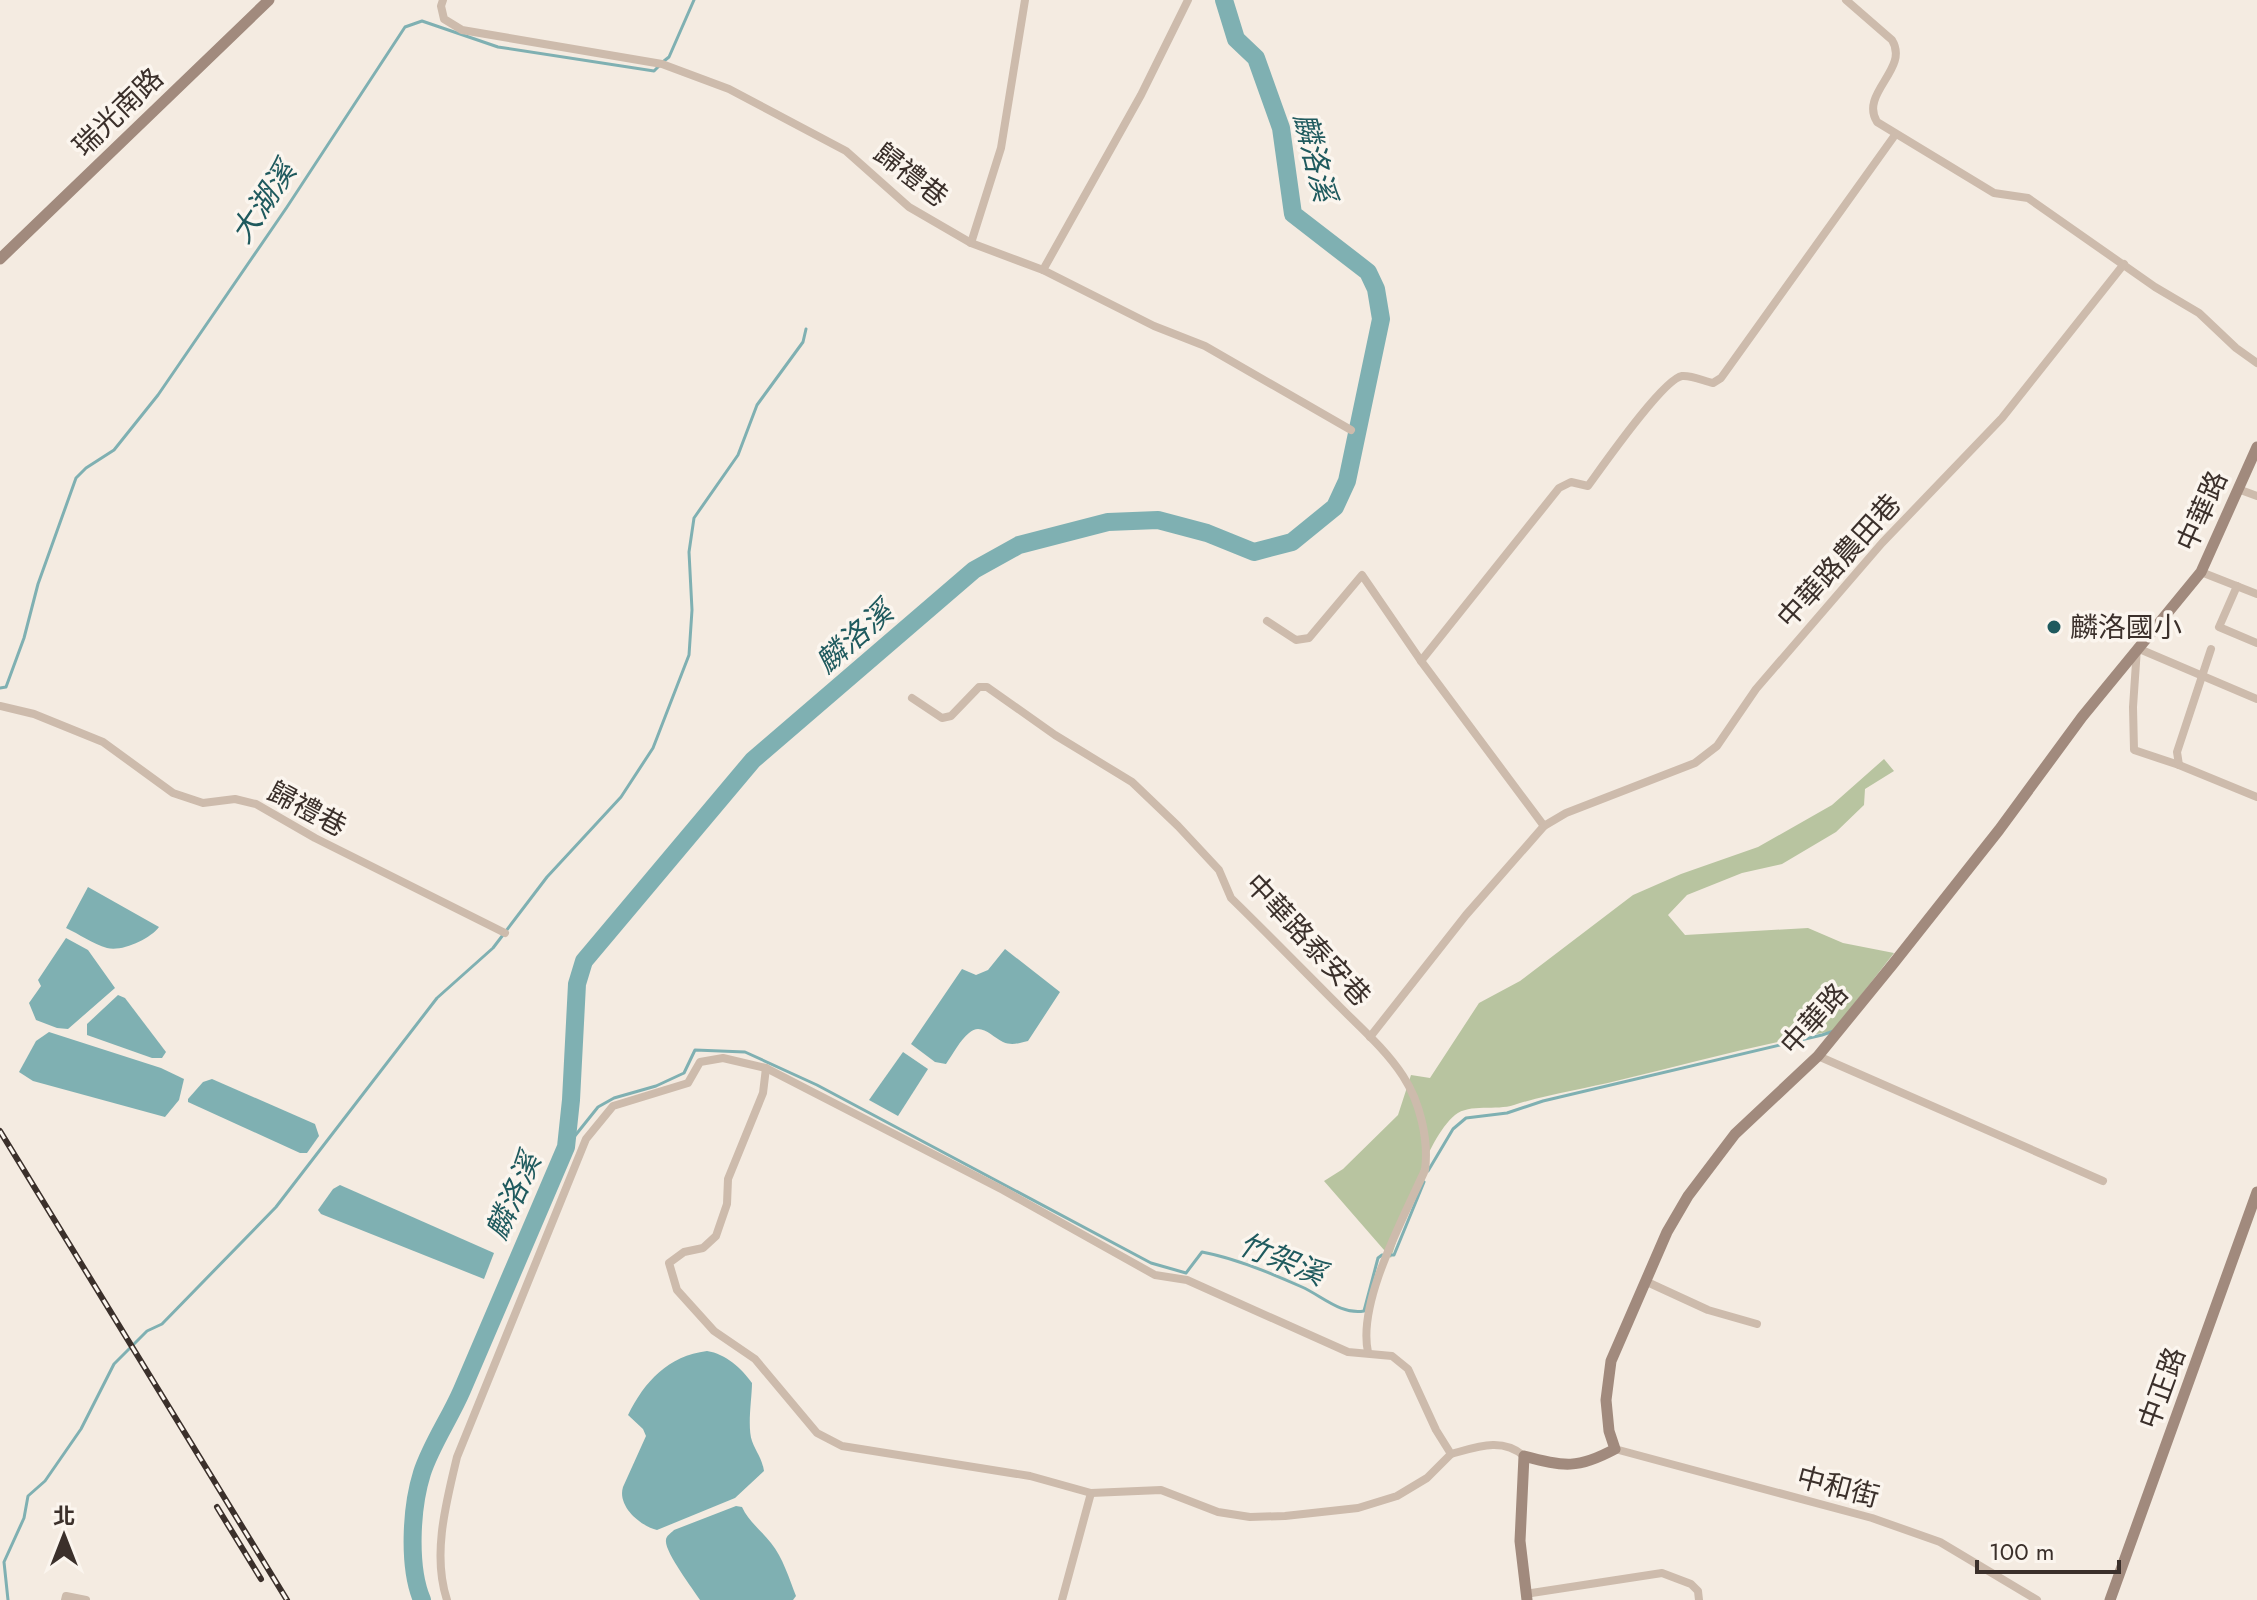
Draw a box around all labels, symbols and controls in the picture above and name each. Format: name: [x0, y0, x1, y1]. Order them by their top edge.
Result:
street label: 瑞光南路: [63, 58, 173, 166]
water label: 麟洛溪: [1283, 108, 1348, 210]
street label: 歸禮巷: [865, 133, 957, 217]
water label: 大湖溪: [220, 149, 308, 251]
street label: 中華路: [2166, 464, 2238, 558]
street label: 中華路農田巷: [1768, 485, 1910, 637]
water label: 麟洛溪: [806, 589, 905, 683]
place label: 麟洛國小: [2070, 607, 2182, 648]
marker: 麟洛國小: [2045, 618, 2063, 636]
street label: 歸禮巷: [260, 771, 354, 847]
street label: 中華路泰安巷: [1236, 865, 1380, 1015]
street label: 中華路: [1771, 974, 1857, 1064]
water label: 麟洛溪: [475, 1142, 553, 1246]
water label: 竹架溪: [1232, 1222, 1335, 1297]
street label: 中正路: [2128, 1342, 2196, 1434]
street label: 中和街: [1792, 1456, 1884, 1518]
north arrow: [24, 1496, 104, 1576]
text: 北: [53, 1500, 75, 1532]
scale bar: [1977, 1524, 2119, 1574]
text: 100 m: [1989, 1534, 2055, 1569]

